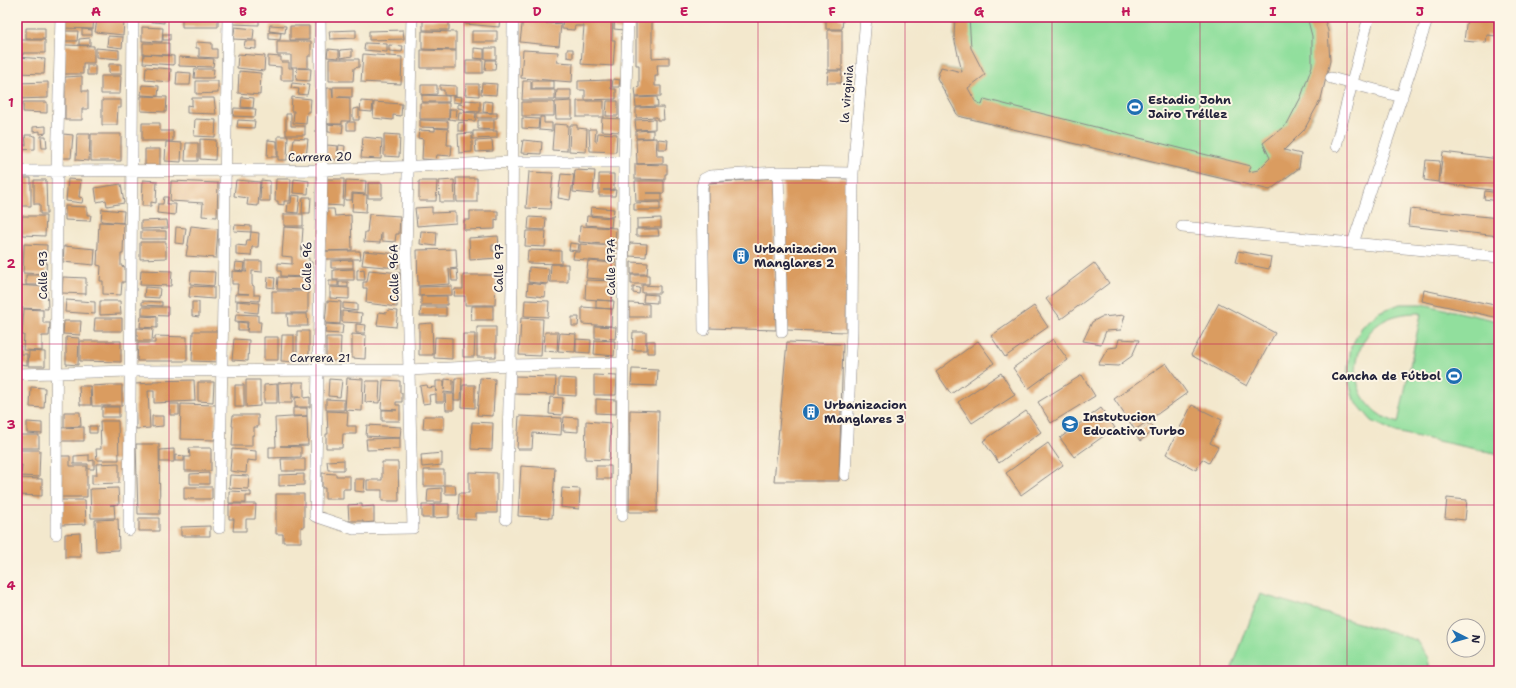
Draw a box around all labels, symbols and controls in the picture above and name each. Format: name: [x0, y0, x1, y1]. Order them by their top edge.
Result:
text: A: [91, 3, 101, 20]
text: B: [239, 3, 247, 20]
text: C: [386, 3, 394, 20]
text: D: [532, 3, 542, 20]
text: E: [680, 3, 689, 20]
text: F: [828, 3, 836, 20]
text: G: [974, 3, 985, 20]
text: H: [1121, 3, 1131, 20]
text: I: [1269, 3, 1277, 20]
text: J: [1416, 3, 1424, 20]
street label: la virginia: [836, 64, 858, 124]
place label: Estadio John Jairo Tréllez: [1148, 92, 1231, 122]
text: 1: [8, 94, 14, 111]
sports icon: Estadio John Jairo Tréllez: [1125, 97, 1145, 117]
street label: Carrera 20: [288, 148, 352, 166]
street label: Calle 97A: [603, 238, 619, 295]
street label: Calle 96: [299, 241, 315, 291]
place label: Urbanizacion Manglares 2: [754, 241, 837, 271]
street label: Calle 96A: [385, 244, 403, 302]
street label: Calle 97: [491, 244, 507, 292]
building icon: Urbanizacion Manglares 2: [731, 246, 751, 266]
street label: Calle 93: [35, 251, 51, 299]
text: 2: [6, 255, 16, 272]
street label: Carrera 21: [290, 350, 350, 366]
sports icon: Cancha de Fútbol: [1444, 366, 1464, 386]
place label: Cancha de Fútbol: [1332, 368, 1441, 384]
place label: Urbanizacion Manglares 3: [824, 397, 907, 427]
building icon: Urbanizacion Manglares 3: [801, 402, 821, 422]
place label: Instutucion Educativa Turbo: [1083, 409, 1185, 439]
school or university icon: Instutucion Educativa Turbo: [1060, 414, 1080, 434]
text: 3: [6, 416, 16, 433]
text: 4: [6, 577, 16, 594]
north arrow: [1446, 618, 1486, 658]
text: N: [1468, 634, 1483, 644]

